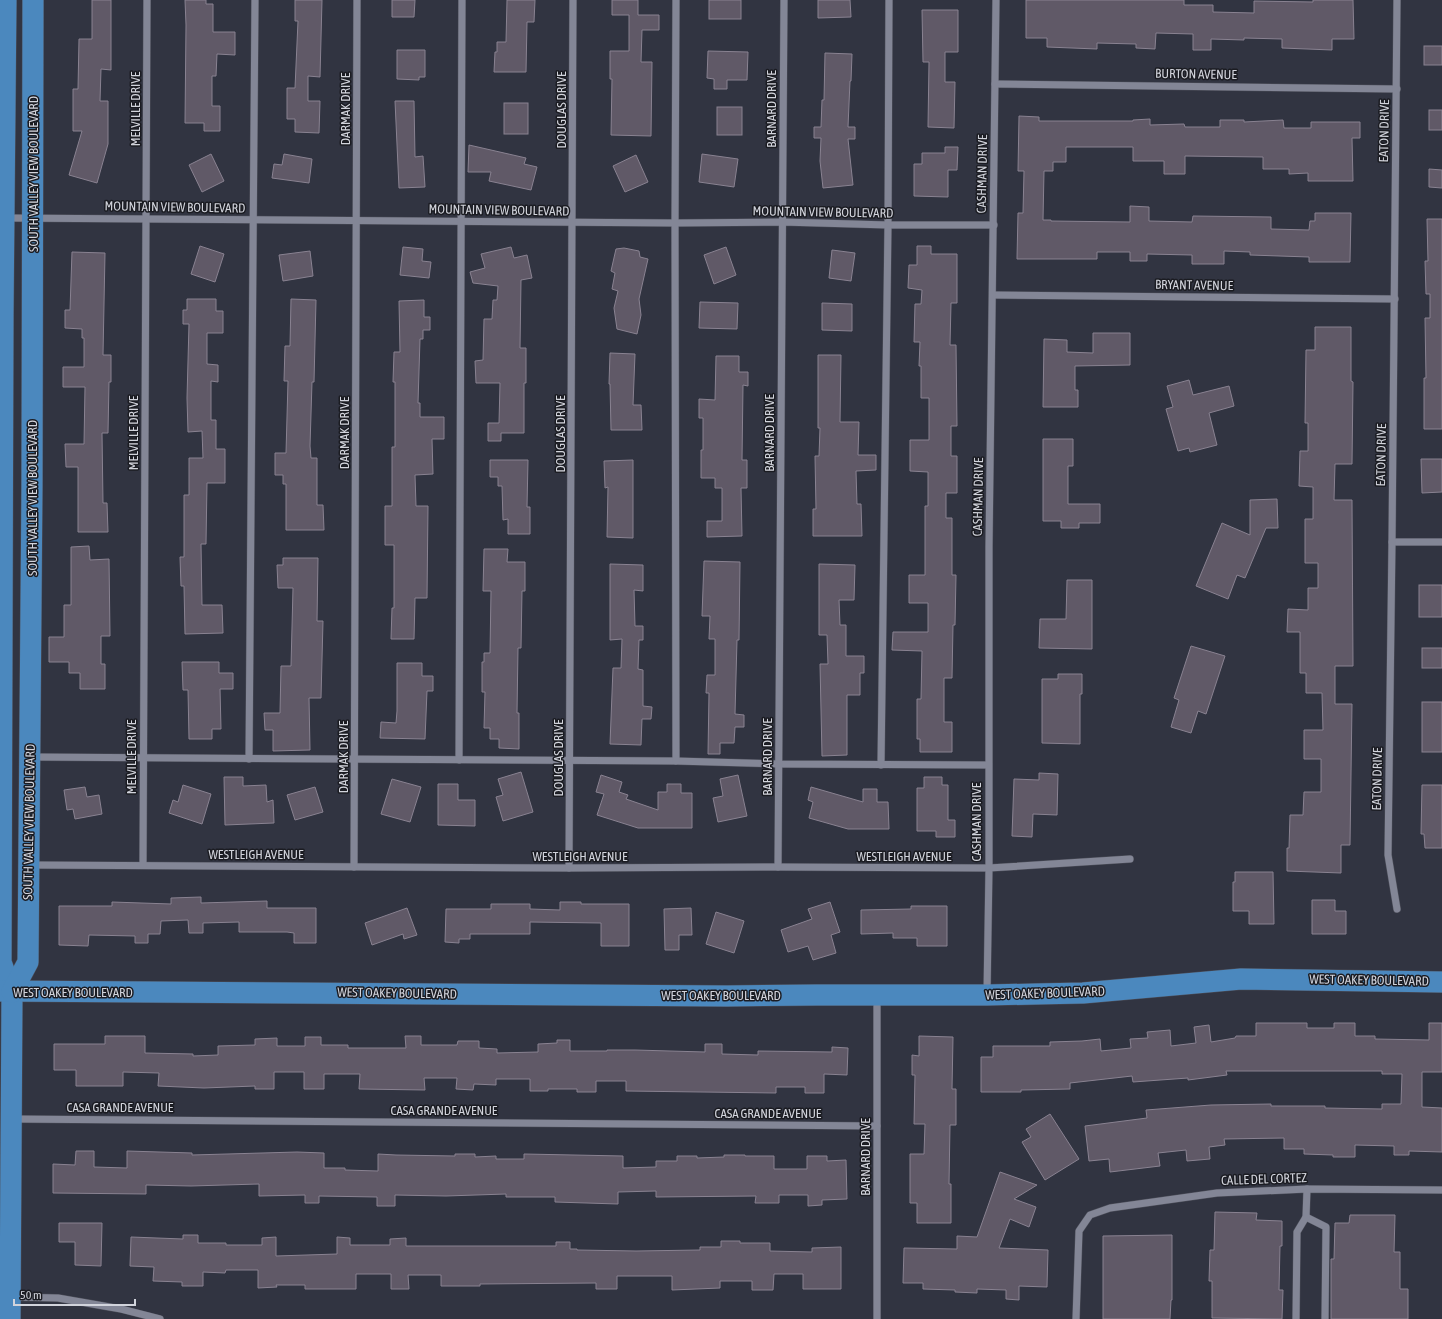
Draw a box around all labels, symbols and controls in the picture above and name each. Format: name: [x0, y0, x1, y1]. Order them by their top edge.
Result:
street label: BURTON AVENUE: [1155, 66, 1237, 82]
street label: BARNARD DRIVE: [764, 70, 779, 148]
street label: MELVILLE DRIVE: [128, 71, 143, 146]
street label: DOUGLAS DRIVE: [554, 71, 569, 149]
street label: DARMAK DRIVE: [338, 72, 353, 145]
street label: SOUTH VALLEY VIEW BOULEVARD: [26, 96, 41, 252]
street label: EATON DRIVE: [1376, 99, 1392, 163]
street label: CASHMAN DRIVE: [974, 134, 990, 214]
street label: MOUNTAIN VIEW BOULEVARD: [105, 198, 245, 216]
street label: MOUNTAIN VIEW BOULEVARD: [429, 201, 569, 219]
street label: MOUNTAIN VIEW BOULEVARD: [753, 203, 893, 221]
street label: BRYANT AVENUE: [1155, 277, 1234, 293]
street label: BARNARD DRIVE: [762, 394, 777, 472]
street label: MELVILLE DRIVE: [126, 395, 141, 470]
street label: DOUGLAS DRIVE: [553, 395, 568, 473]
street label: DARMAK DRIVE: [337, 396, 352, 469]
street label: SOUTH VALLEY VIEW BOULEVARD: [25, 420, 40, 576]
street label: EATON DRIVE: [1373, 423, 1389, 487]
street label: CASHMAN DRIVE: [970, 457, 986, 537]
street label: BARNARD DRIVE: [760, 718, 775, 796]
street label: MELVILLE DRIVE: [124, 719, 139, 794]
street label: DOUGLAS DRIVE: [551, 719, 566, 797]
street label: DARMAK DRIVE: [336, 720, 351, 793]
street label: SOUTH VALLEY VIEW BOULEVARD: [20, 744, 38, 900]
street label: EATON DRIVE: [1369, 747, 1385, 811]
street label: CASHMAN DRIVE: [969, 782, 984, 861]
street label: WESTLEIGH AVENUE: [208, 847, 304, 862]
street label: WESTLEIGH AVENUE: [532, 849, 628, 864]
street label: WESTLEIGH AVENUE: [856, 849, 952, 864]
street label: WEST OAKEY BOULEVARD: [1309, 971, 1429, 989]
street label: WEST OAKEY BOULEVARD: [985, 983, 1105, 1003]
street label: WEST OAKEY BOULEVARD: [337, 984, 457, 1002]
street label: WEST OAKEY BOULEVARD: [13, 985, 133, 1000]
street label: WEST OAKEY BOULEVARD: [661, 988, 781, 1003]
street label: CASA GRANDE AVENUE: [67, 1100, 174, 1115]
street label: CASA GRANDE AVENUE: [391, 1103, 498, 1118]
street label: CASA GRANDE AVENUE: [715, 1106, 822, 1121]
street label: BARNARD DRIVE: [858, 1118, 873, 1196]
street label: CALLE DEL CORTEZ: [1221, 1170, 1307, 1188]
scale bar: [14, 1281, 135, 1307]
text: 50 m: [20, 1288, 42, 1302]

